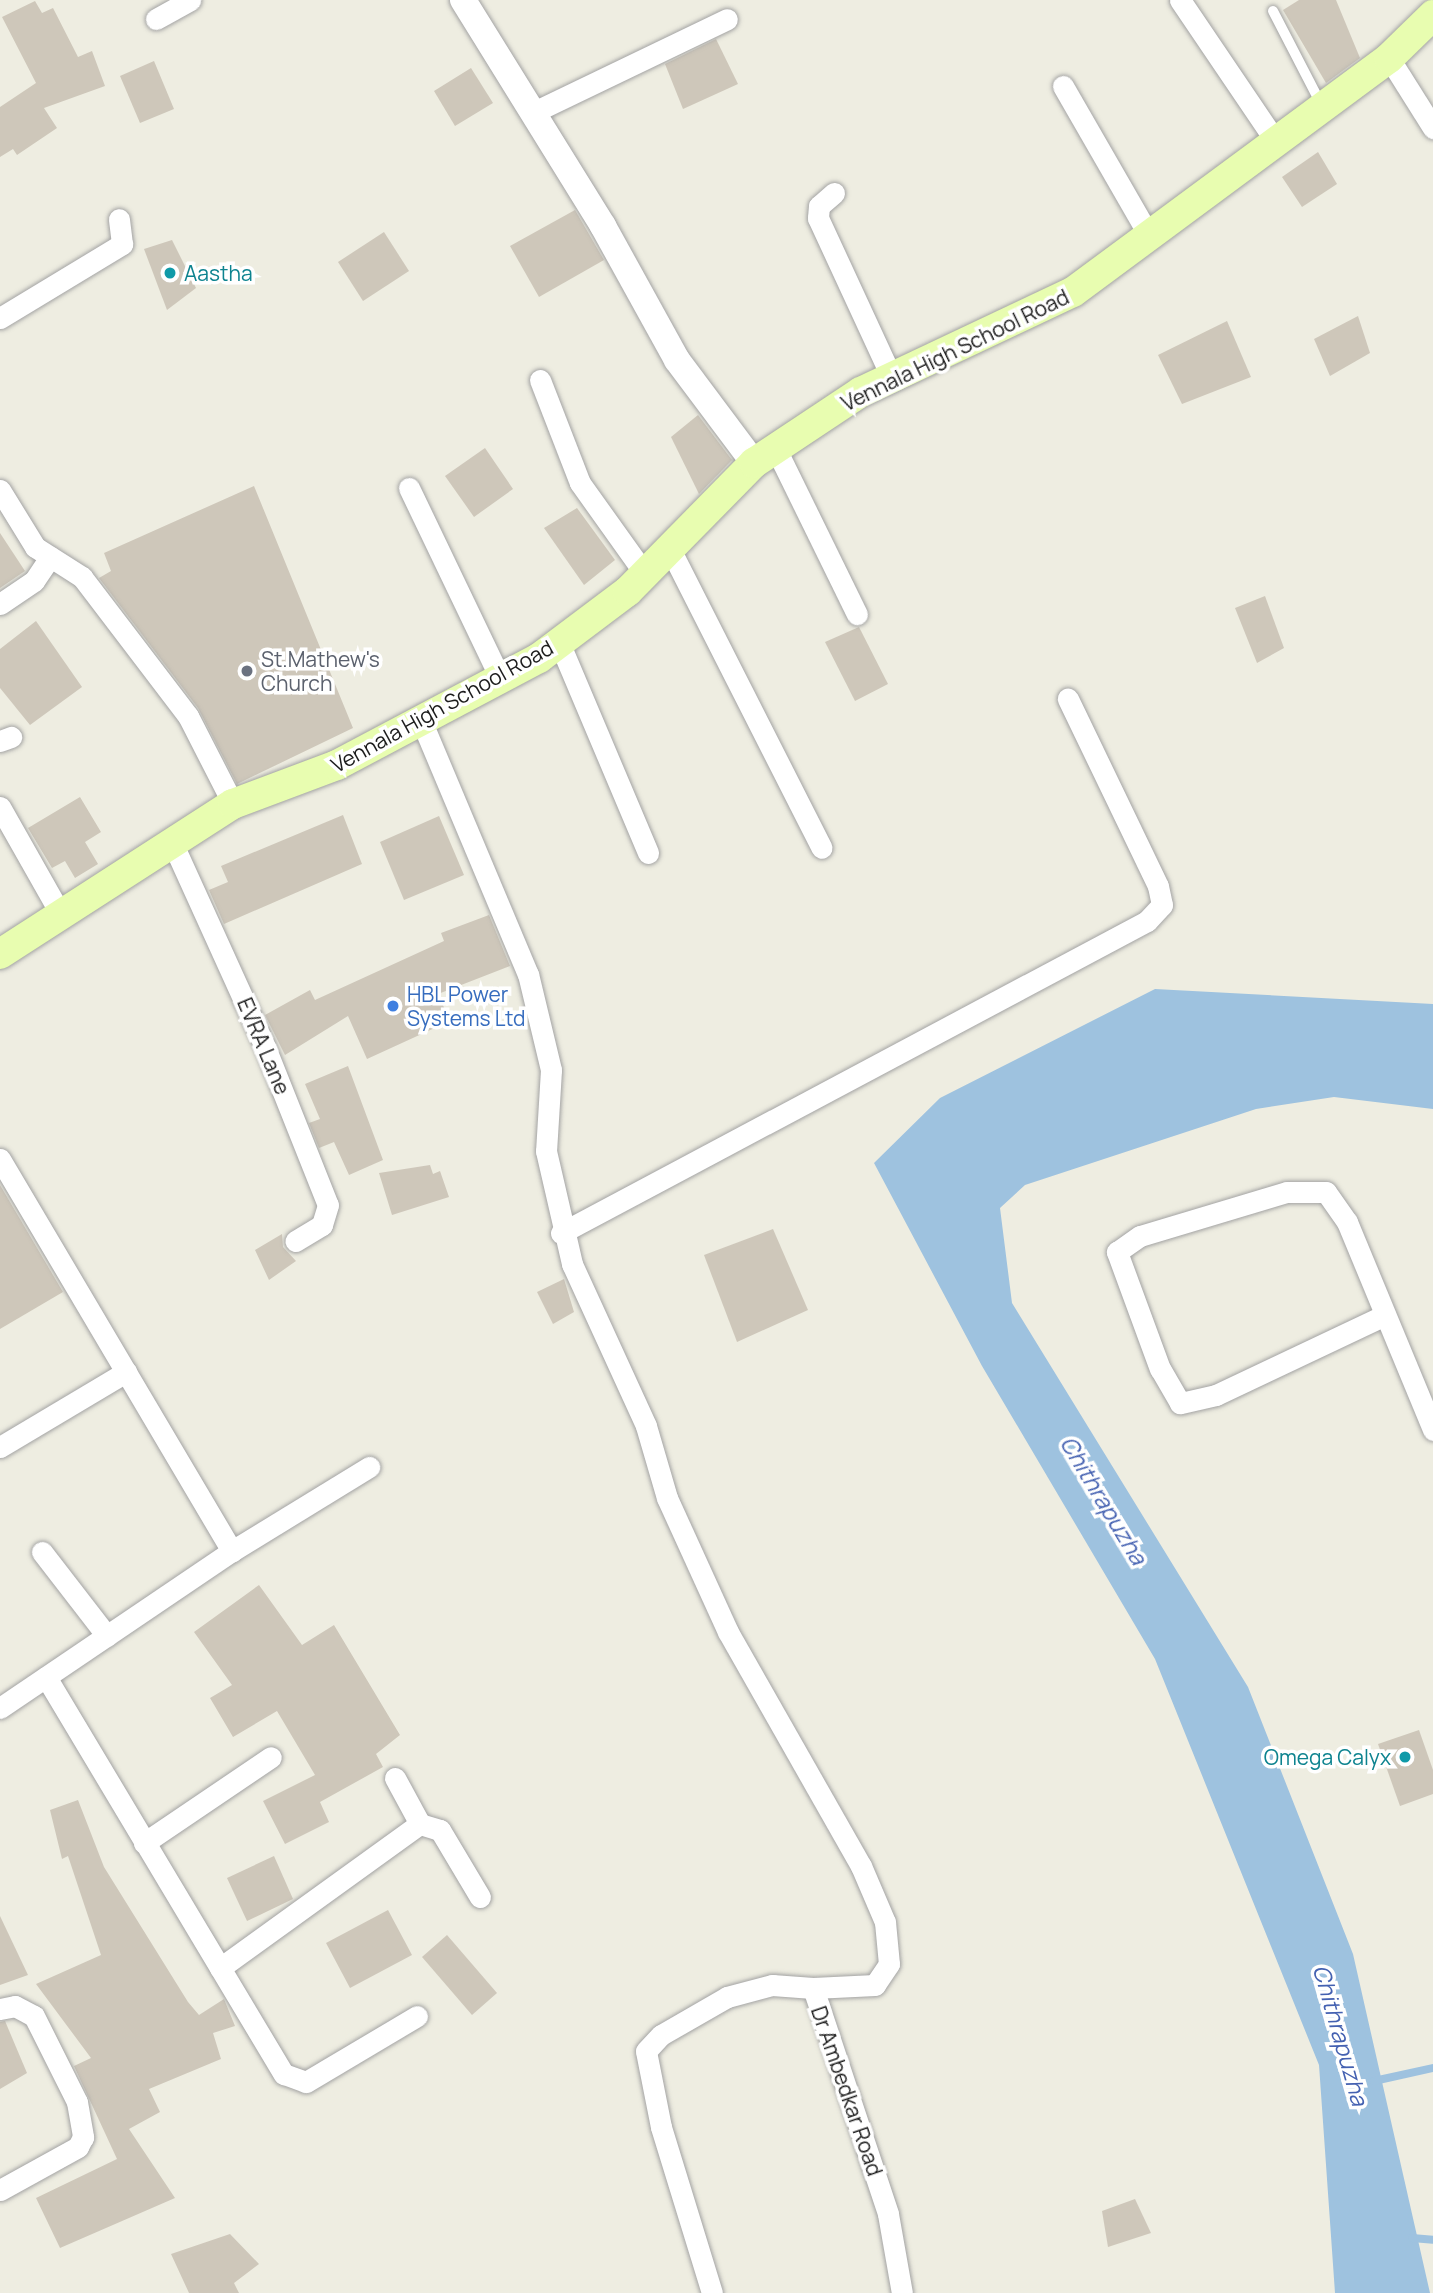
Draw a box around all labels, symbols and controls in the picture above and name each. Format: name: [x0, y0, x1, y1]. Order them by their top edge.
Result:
place label: Aastha: [184, 260, 253, 286]
marker: Aastha: [162, 265, 178, 281]
street label: Vennala High School Road: [837, 284, 1073, 416]
street label: Vennala High School Road: [327, 634, 557, 778]
place label: St.Mathew's Church: [261, 646, 380, 696]
marker: St.Mathew's Church: [239, 663, 255, 679]
place label: HBL Power Systems Ltd: [407, 981, 525, 1031]
street label: EVRA Lane: [232, 994, 296, 1098]
marker: HBL Power Systems Ltd: [385, 998, 401, 1014]
water label: Chithrapuzha: [1055, 1431, 1153, 1569]
place label: Omega Calyx: [1264, 1744, 1391, 1770]
marker: Omega Calyx: [1397, 1749, 1413, 1765]
water label: Chithrapuzha: [1308, 1962, 1374, 2108]
street label: Dr Ambedkar Road: [806, 2003, 888, 2179]

